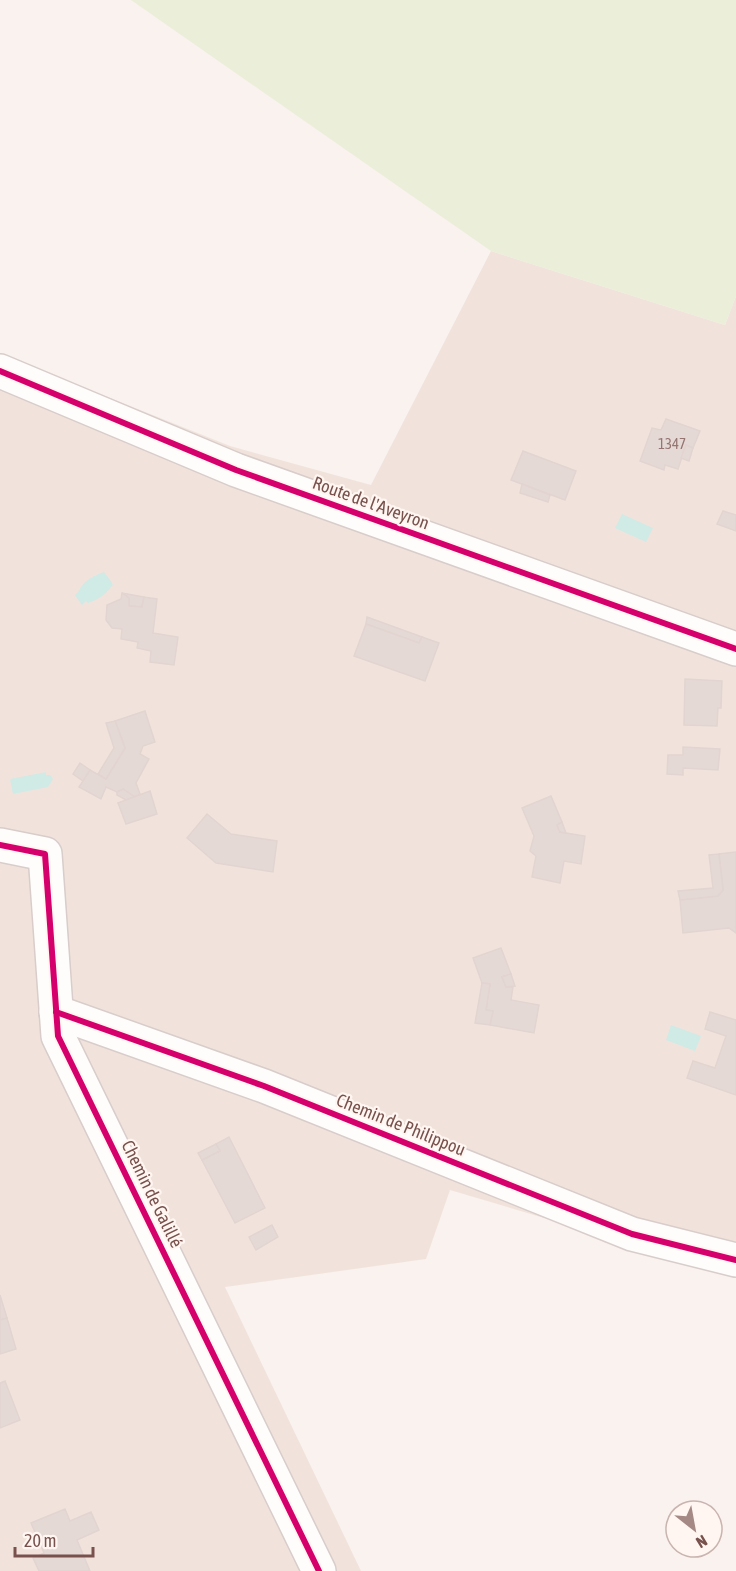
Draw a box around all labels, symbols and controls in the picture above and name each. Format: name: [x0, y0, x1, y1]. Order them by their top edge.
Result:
house number: 1347: [658, 435, 686, 452]
street label: Route de l'Aveyron: [310, 472, 432, 533]
street label: Chemin de Philippou: [334, 1089, 469, 1160]
street label: Chemin de Galillé: [117, 1137, 187, 1251]
north arrow: [664, 1499, 724, 1559]
scale bar: [15, 1520, 93, 1558]
text: 20 m: [24, 1530, 56, 1551]
text: N: [693, 1532, 710, 1552]

